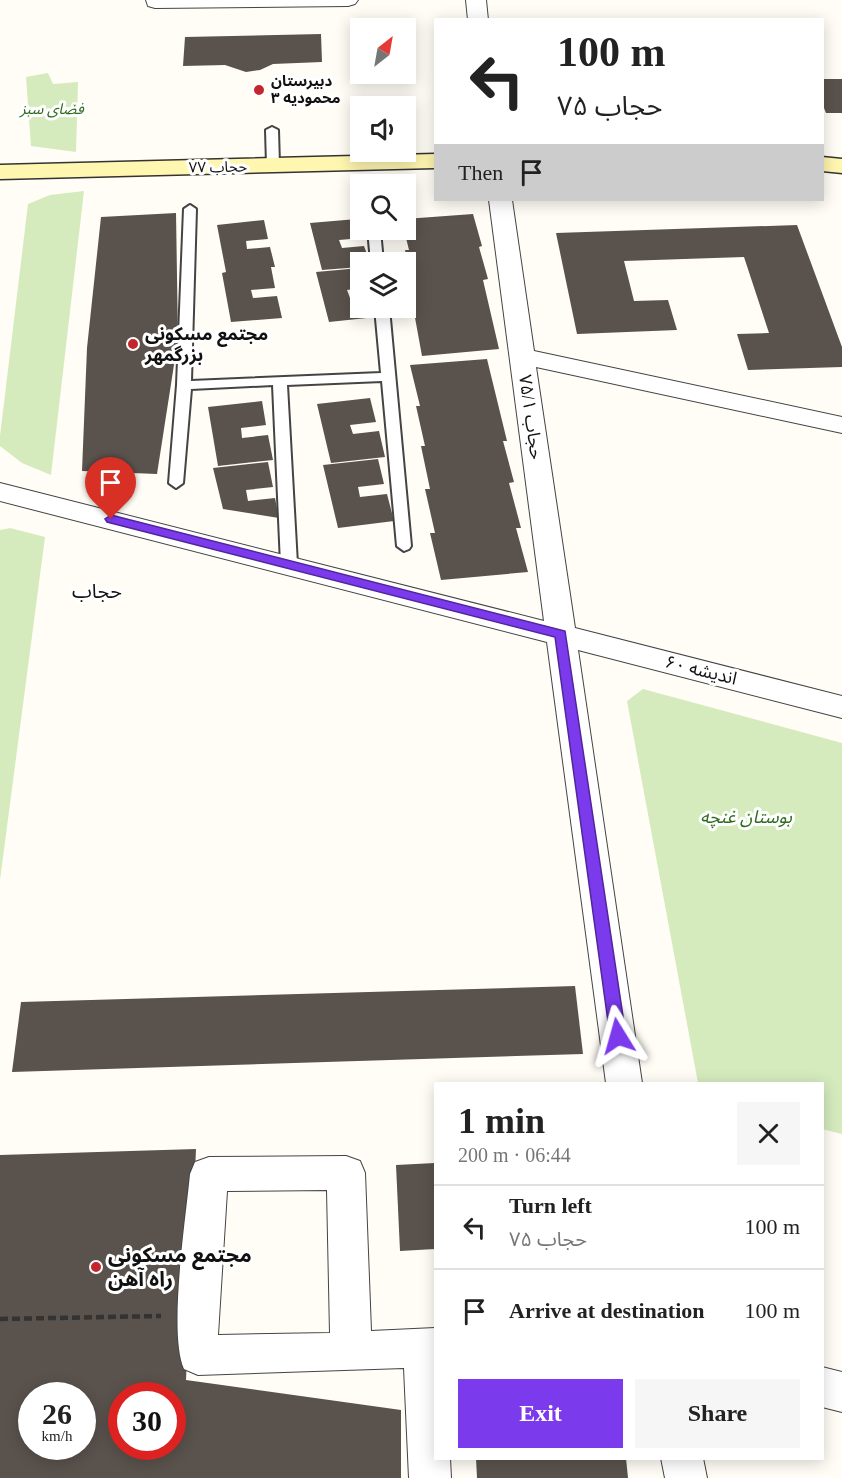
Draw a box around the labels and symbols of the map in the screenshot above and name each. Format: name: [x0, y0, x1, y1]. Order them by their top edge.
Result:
north arrow: [350, 18, 416, 84]
place label: دبیرستان محمودیه ۳: [271, 73, 341, 107]
marker: دبیرستان محمودیه ۳: [252, 83, 266, 97]
park label: فضای سبز: [19, 101, 85, 118]
street label: حجاب ۷۷: [189, 158, 248, 176]
place label: مجتمع مسکونی بزرگمهر: [144, 324, 268, 366]
marker: مجتمع مسکونی بزرگمهر: [126, 337, 140, 351]
street label: حجاب ۷۵/۱: [515, 373, 547, 461]
pin: [85, 457, 136, 519]
district label: حجاب: [72, 580, 122, 602]
street label: اندیشه ۶۰: [663, 651, 739, 689]
park label: بوستان غنچه: [700, 807, 792, 829]
position arrow: [586, 1004, 650, 1068]
place label: مجتمع مسکونی راه آهن: [108, 1243, 252, 1291]
marker: مجتمع مسکونی راه آهن: [89, 1260, 103, 1274]
speed limit sign: 30: [108, 1382, 186, 1460]

